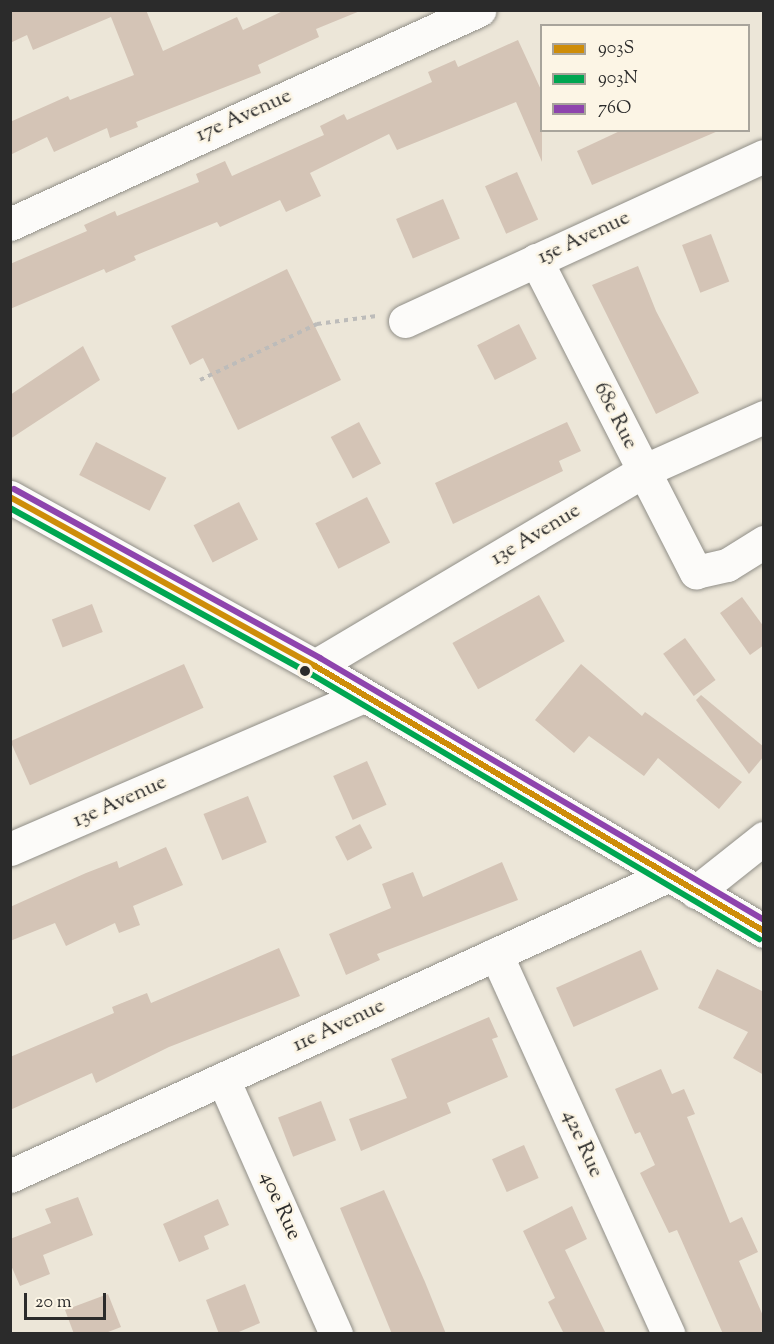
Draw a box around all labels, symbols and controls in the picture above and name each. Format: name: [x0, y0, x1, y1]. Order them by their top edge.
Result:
legend: [540, 24, 750, 132]
text: 903S: [598, 36, 634, 62]
text: 903N: [598, 66, 638, 92]
street label: 17e Avenue: [192, 84, 296, 148]
text: 76O: [598, 96, 631, 122]
street label: 15e Avenue: [534, 206, 634, 270]
street label: 68e Rue: [588, 378, 642, 454]
street label: 13e Avenue: [487, 498, 585, 572]
unlabelled marker: [299, 665, 311, 677]
street label: 13e Avenue: [69, 770, 171, 834]
street label: 11e Avenue: [289, 994, 389, 1058]
street label: 42e Rue: [556, 1106, 608, 1182]
street label: 40e Rue: [254, 1168, 306, 1244]
scale bar: [27, 1281, 110, 1319]
text: 20 m: [35, 1290, 72, 1316]

